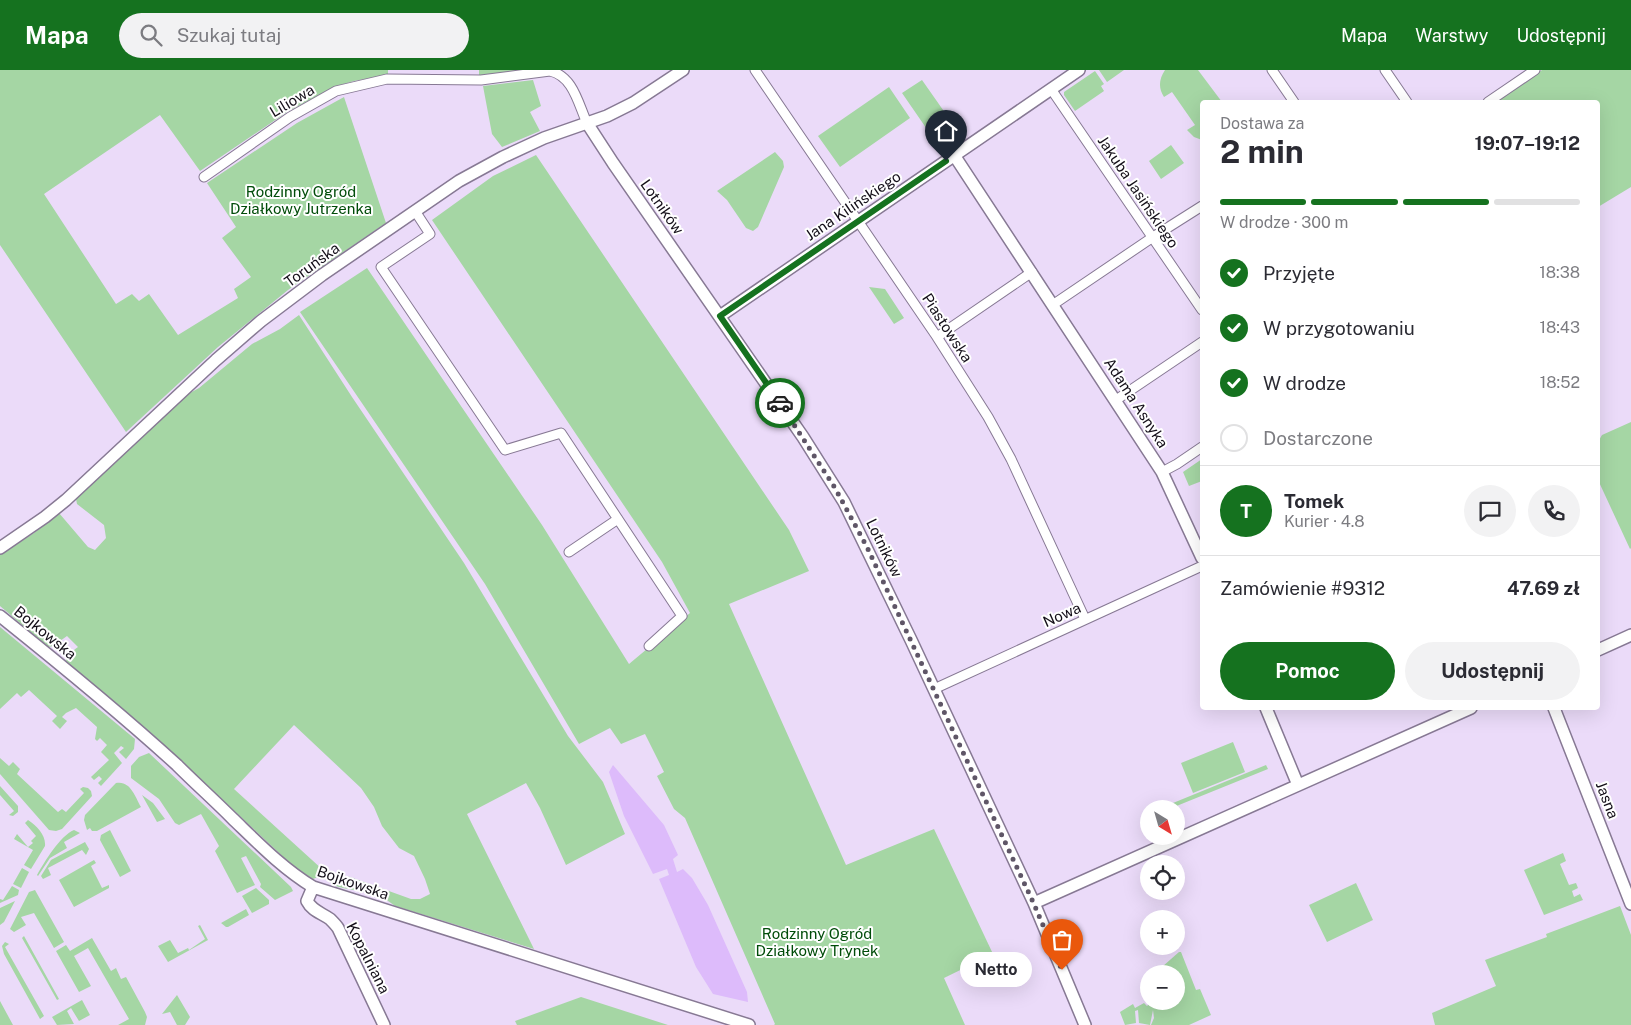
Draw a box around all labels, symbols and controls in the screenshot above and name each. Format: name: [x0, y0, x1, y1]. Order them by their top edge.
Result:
search box: [119, 13, 469, 58]
text: Mapa: [25, 21, 89, 49]
icon: search: [137, 21, 165, 49]
text: Szukaj tutaj: [177, 24, 281, 46]
text: Mapa: [1341, 25, 1387, 46]
text: Warstwy: [1415, 25, 1488, 46]
text: Udostępnij: [1516, 25, 1606, 46]
street label: Liliowa: [266, 81, 317, 120]
pin: [925, 110, 967, 161]
text: Dostawa za: [1220, 114, 1304, 133]
icon: home: [932, 117, 960, 145]
street label: Jakuba Jasińskiego: [1095, 132, 1182, 251]
text: 19:07–19:12: [1474, 132, 1580, 154]
text: 2 min: [1220, 133, 1304, 170]
street label: Jana Kilińskiego: [802, 167, 904, 244]
street label: Lotników: [637, 176, 688, 238]
park label: Rodzinny Ogród Działkowy Jutrzenka: [230, 183, 372, 217]
text: W drodze · 300 m: [1220, 213, 1348, 232]
street label: Toruńska: [281, 239, 342, 290]
icon: check: [1220, 259, 1248, 287]
text: Przyjęte: [1263, 262, 1335, 284]
text: 18:38: [1539, 263, 1580, 282]
street label: Piastowska: [919, 290, 976, 365]
icon: check: [1220, 314, 1248, 342]
text: W przygotowaniu: [1263, 317, 1415, 339]
text: 18:43: [1539, 318, 1580, 337]
street label: Adama Asnyka: [1101, 355, 1172, 451]
icon: check: [1220, 369, 1248, 397]
text: W drodze: [1263, 372, 1346, 394]
text: 18:52: [1540, 373, 1580, 392]
courier: [755, 378, 805, 428]
icon: car: [766, 389, 794, 417]
text: Dostarczone: [1263, 427, 1373, 449]
button: chat: [1464, 485, 1516, 537]
button: phone: [1528, 485, 1580, 537]
text: Tomek: [1284, 490, 1344, 512]
text: T: [1240, 500, 1252, 522]
text: Kurier · 4.8: [1284, 512, 1365, 531]
street label: Lotników: [863, 516, 906, 580]
text: Zamówienie #9312: [1220, 577, 1385, 599]
text: 47.69 zł: [1507, 577, 1580, 599]
street label: Nowa: [1040, 599, 1083, 630]
street label: Bojkowska: [11, 602, 80, 663]
button: Pomoc: [1220, 642, 1395, 700]
button: Udostępnij: [1405, 642, 1580, 700]
street label: Jasna: [1593, 779, 1622, 821]
north arrow: [1140, 800, 1185, 845]
map controls: [1140, 800, 1185, 1010]
button: locate: [1140, 855, 1185, 900]
street label: Bojkowska: [315, 862, 391, 903]
button: +: [1140, 910, 1185, 955]
street label: Kopalniana: [343, 919, 394, 996]
pin: [1041, 919, 1083, 970]
park label: Rodzinny Ogród Działkowy Trynek: [756, 925, 878, 959]
icon: bag: [1048, 926, 1076, 954]
callout: Netto: [960, 952, 1032, 988]
text: Netto: [975, 960, 1017, 979]
button: −: [1140, 965, 1185, 1010]

